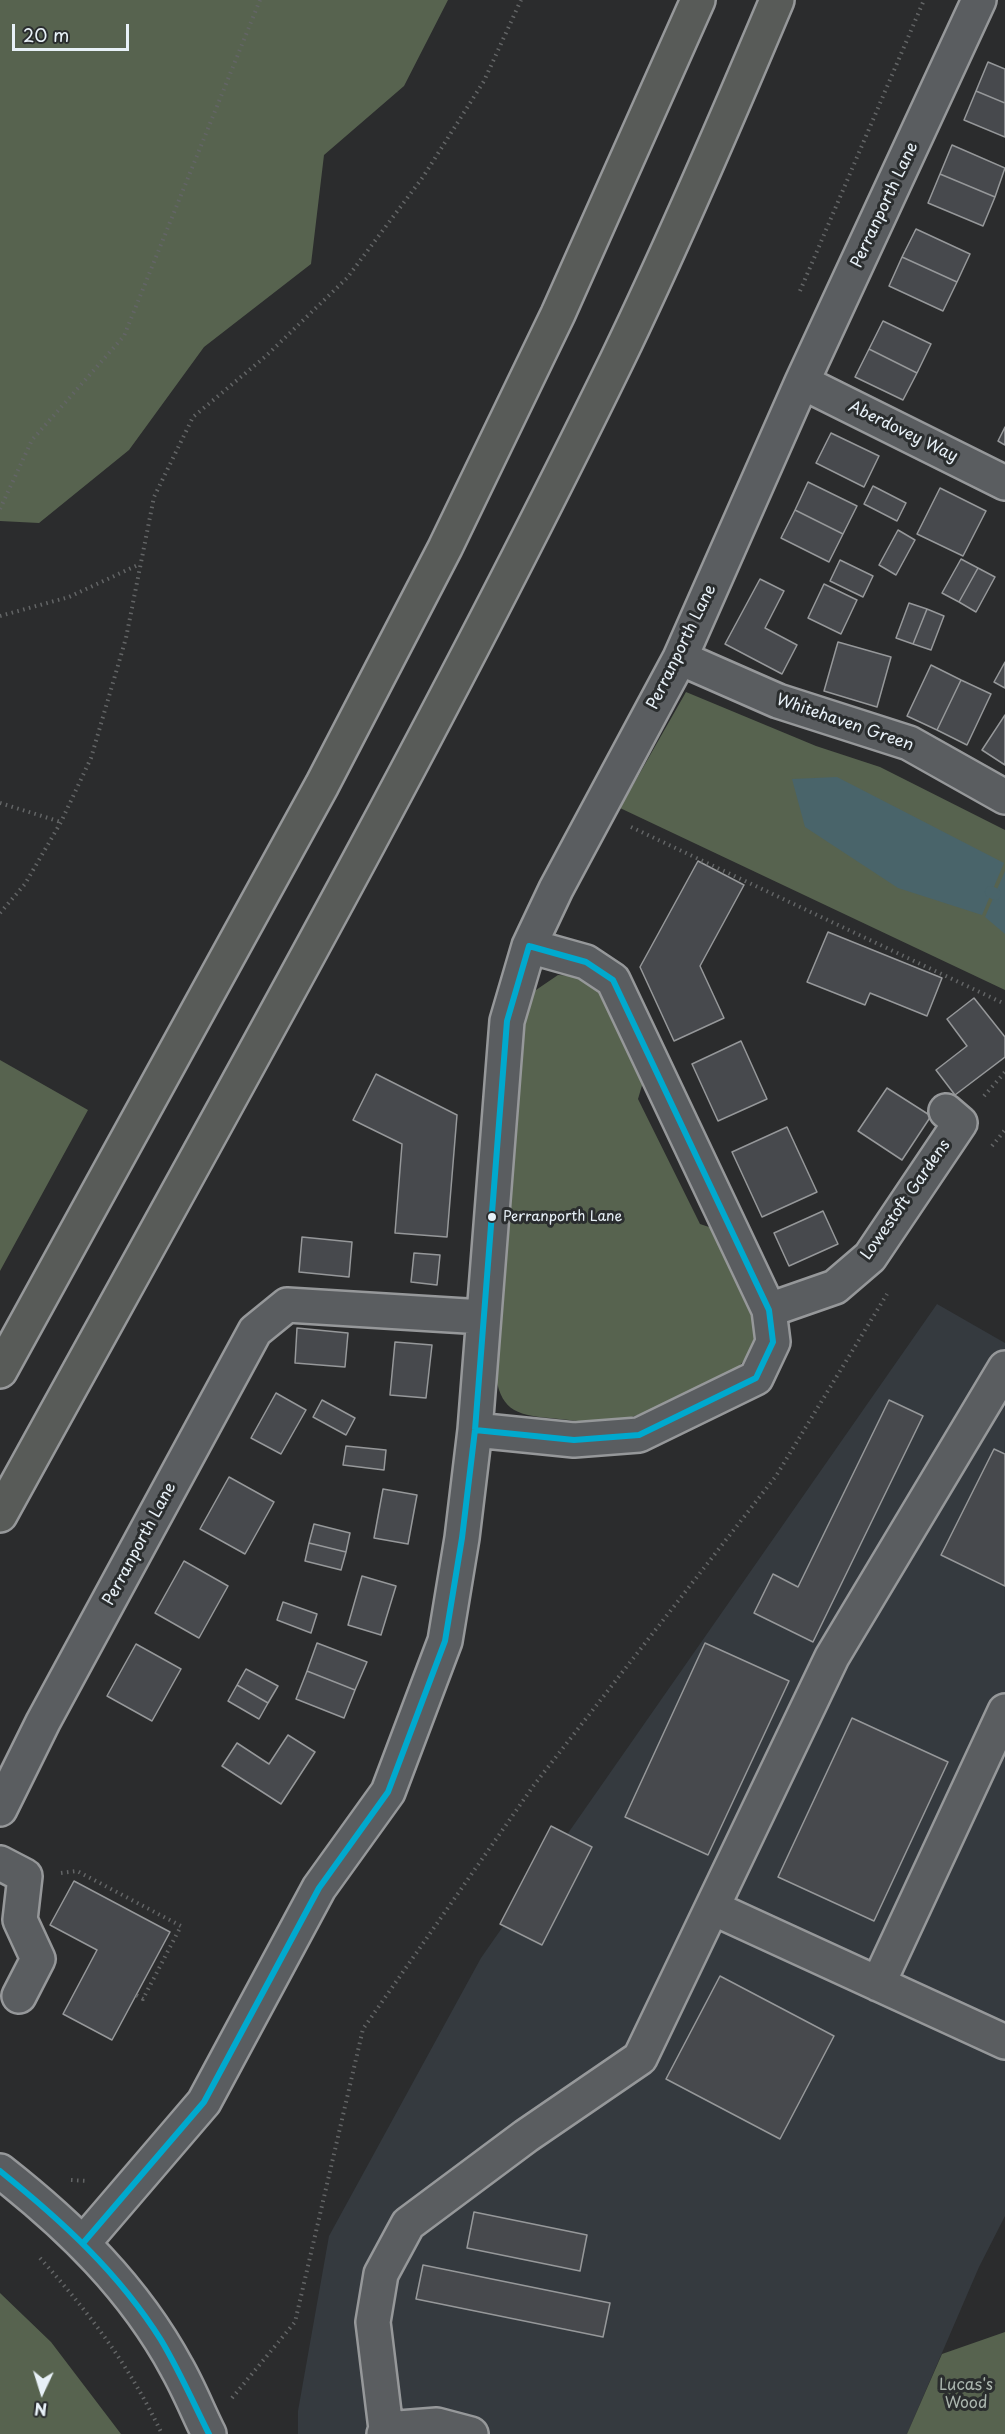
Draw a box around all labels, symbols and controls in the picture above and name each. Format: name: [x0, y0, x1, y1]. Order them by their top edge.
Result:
scale bar: [15, 12, 132, 50]
text: 20 m: [23, 21, 69, 48]
street label: Perranporth Lane: [847, 139, 923, 271]
street label: Aberdovey Way: [845, 397, 961, 467]
street label: Perranporth Lane: [643, 581, 721, 713]
street label: Whitehaven Green: [774, 691, 916, 755]
street label: Lowestoft Gardens: [857, 1136, 955, 1264]
place label: Perranporth Lane: [503, 1209, 622, 1225]
marker: Perranporth Lane: [486, 1211, 498, 1223]
street label: Perranporth Lane: [99, 1479, 181, 1609]
north arrow: [12, 2362, 72, 2422]
park label: Lucas's Wood: [939, 2376, 993, 2414]
text: N: [34, 2398, 48, 2422]

